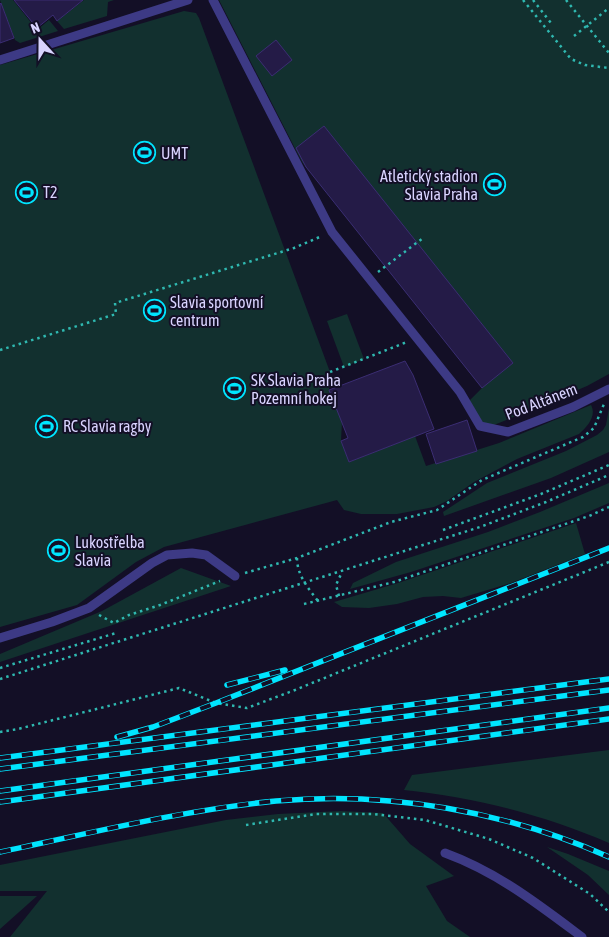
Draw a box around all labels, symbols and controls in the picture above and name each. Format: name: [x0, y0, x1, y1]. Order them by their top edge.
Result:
north arrow: [15, 15, 65, 65]
text: N: [29, 19, 42, 37]
sports icon: UMT: [133, 141, 157, 165]
place label: UMT: [161, 144, 188, 162]
place label: Atletický stadion Slavia Praha: [380, 167, 478, 203]
sports icon: Atletický stadion Slavia Praha: [482, 173, 506, 197]
sports icon: T2: [15, 180, 39, 204]
place label: T2: [43, 183, 58, 201]
place label: Slavia sportovní centrum: [170, 293, 264, 329]
sports icon: Slavia sportovní centrum: [142, 299, 166, 323]
place label: SK Slavia Praha Pozemní hokej: [251, 371, 341, 408]
sports icon: SK Slavia Praha Pozemní hokej: [223, 377, 247, 401]
street label: Pod Altánem: [502, 379, 580, 423]
sports icon: RC Slavia ragby: [35, 414, 59, 438]
place label: RC Slavia ragby: [63, 417, 152, 436]
place label: Lukostřelba Slavia: [75, 533, 145, 569]
sports icon: Lukostřelba Slavia: [47, 539, 71, 563]

